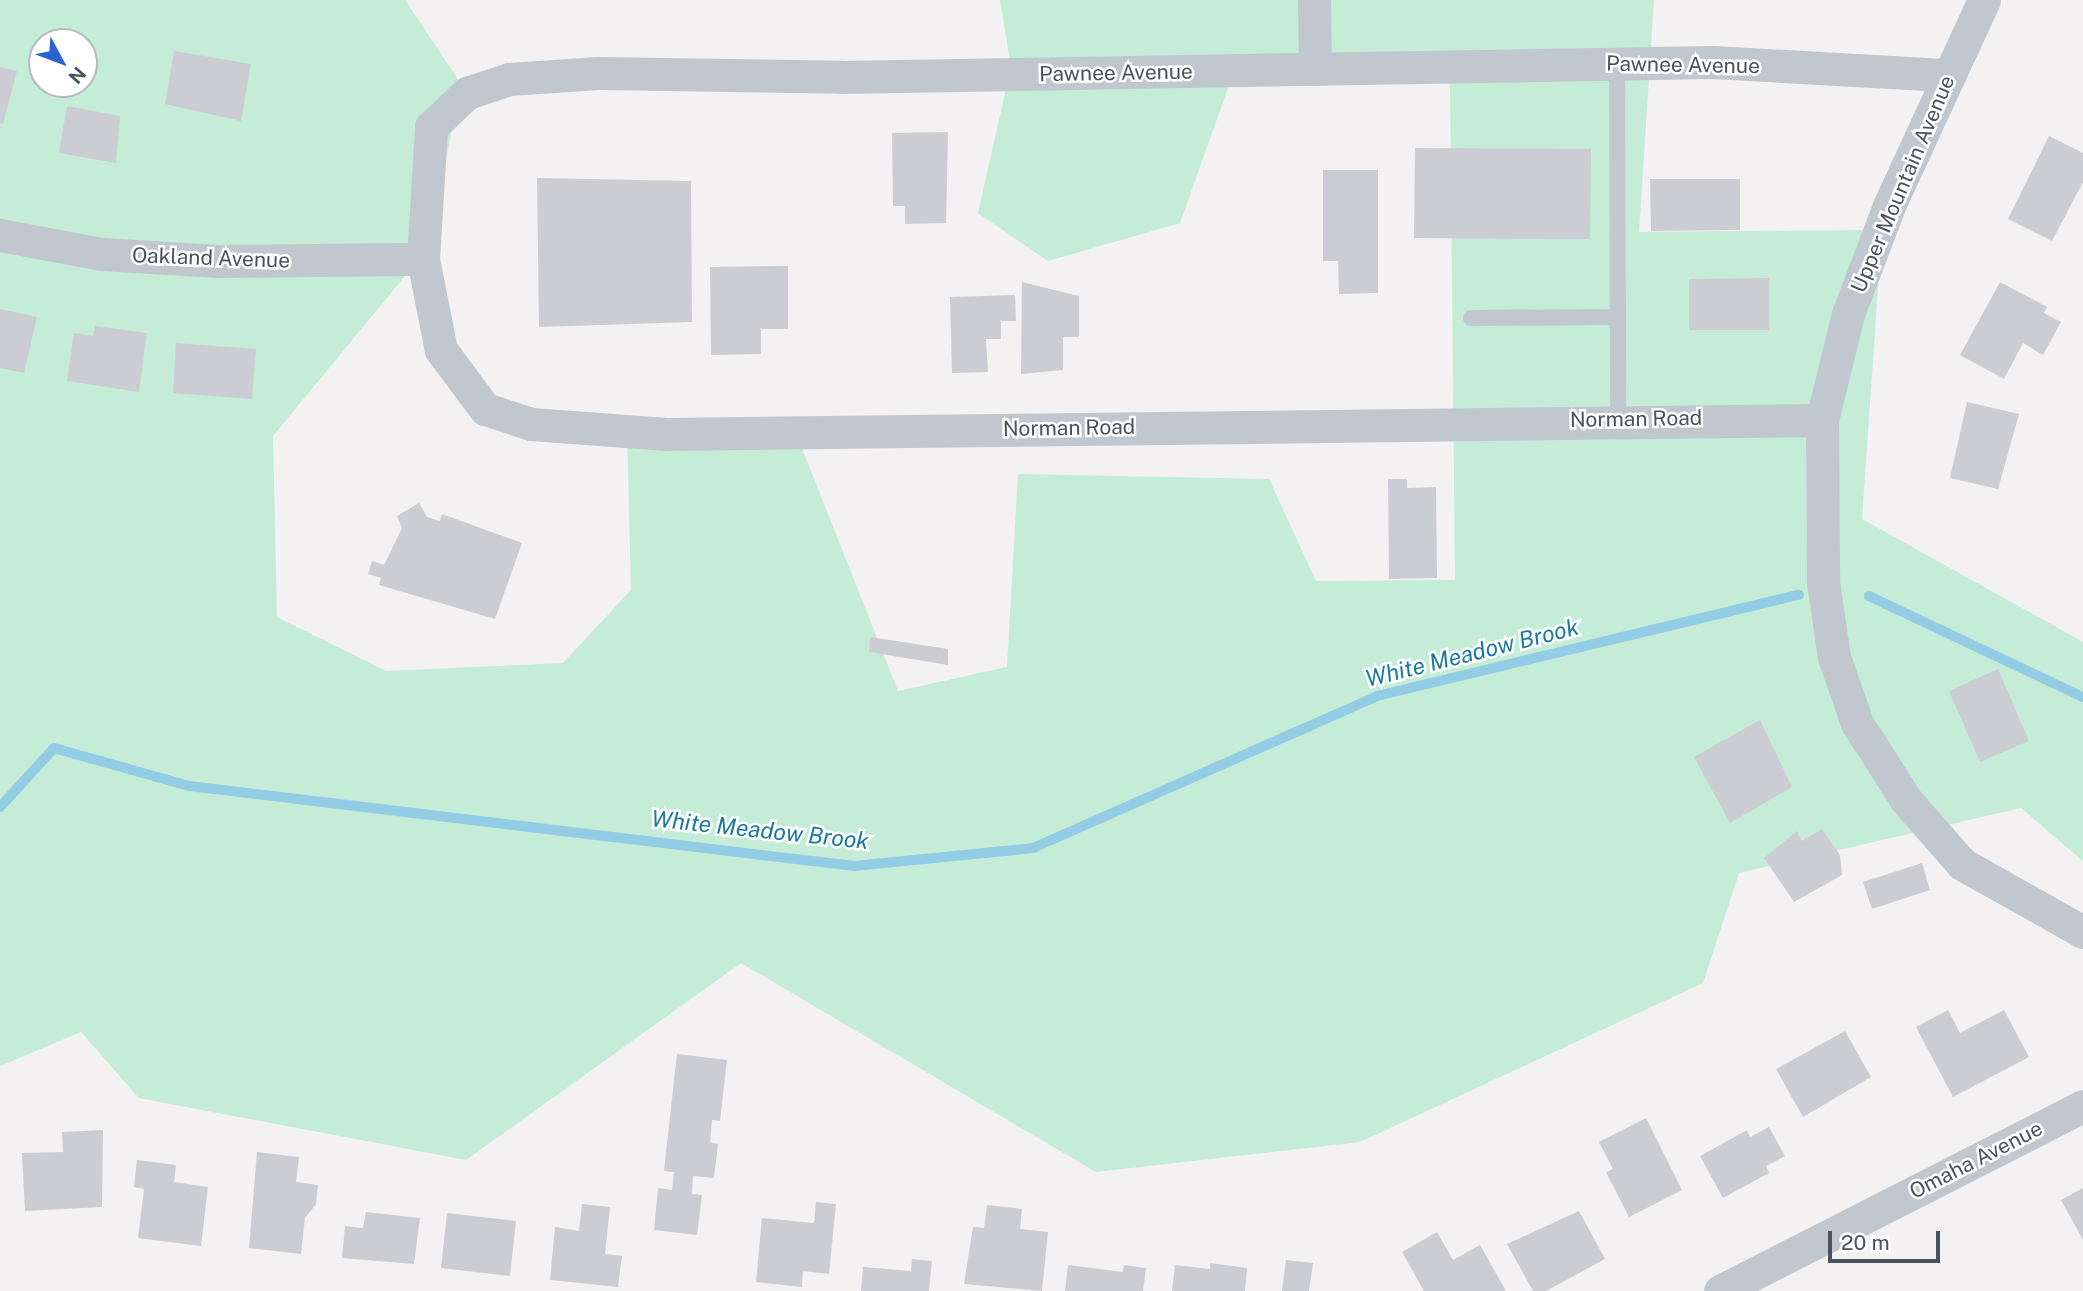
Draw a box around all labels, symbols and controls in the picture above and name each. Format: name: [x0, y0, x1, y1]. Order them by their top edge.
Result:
north arrow: [28, 28, 98, 98]
street label: Pawnee Avenue: [1606, 51, 1760, 79]
street label: Pawnee Avenue: [1039, 59, 1193, 87]
text: N: [64, 63, 91, 88]
street label: Upper Mountain Avenue: [1846, 72, 1960, 296]
street label: Oakland Avenue: [131, 243, 291, 273]
street label: Norman Road: [1570, 405, 1702, 433]
street label: Norman Road: [1003, 414, 1135, 442]
water label: White Meadow Brook: [1362, 613, 1582, 693]
water label: White Meadow Brook: [650, 805, 870, 855]
street label: Omaha Avenue: [1905, 1116, 2047, 1204]
scale bar: [1831, 1218, 1943, 1262]
text: 20 m: [1841, 1230, 1890, 1255]

